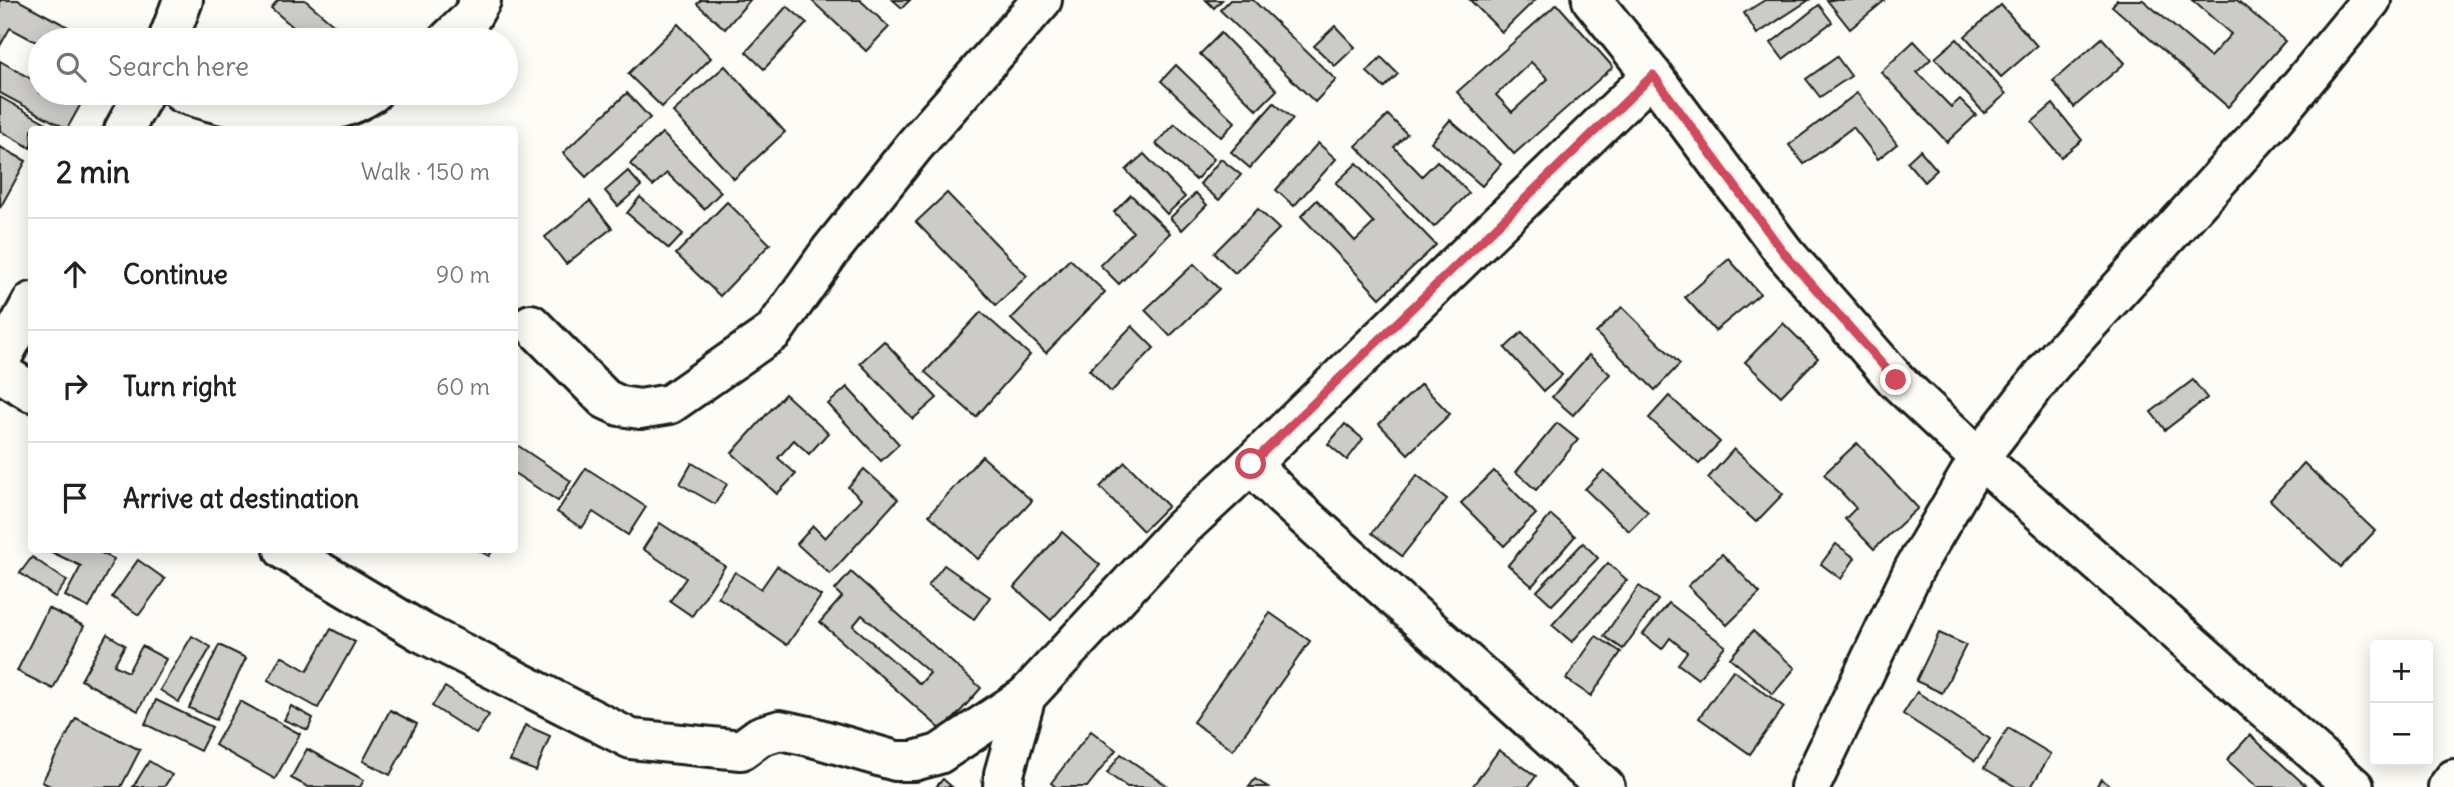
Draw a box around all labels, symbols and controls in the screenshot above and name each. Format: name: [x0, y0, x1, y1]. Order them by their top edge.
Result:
search box: [28, 28, 518, 105]
icon: search: [52, 48, 90, 86]
text: Search here: [108, 50, 249, 83]
text: 2 min: [56, 153, 130, 191]
text: Walk · 150 m: [361, 157, 490, 186]
icon: ahead: [56, 255, 94, 293]
text: Continue: [123, 258, 228, 291]
text: 90 m: [436, 260, 490, 289]
route end: [1880, 364, 1911, 395]
icon: right: [56, 367, 94, 405]
text: Turn right: [123, 370, 236, 403]
text: 60 m: [436, 372, 490, 401]
route start: [1235, 448, 1266, 479]
icon: arrive: [56, 479, 94, 517]
text: Arrive at destination: [123, 482, 359, 515]
map controls: [2370, 640, 2433, 766]
button: +: [2370, 640, 2433, 703]
button: −: [2370, 703, 2433, 766]

